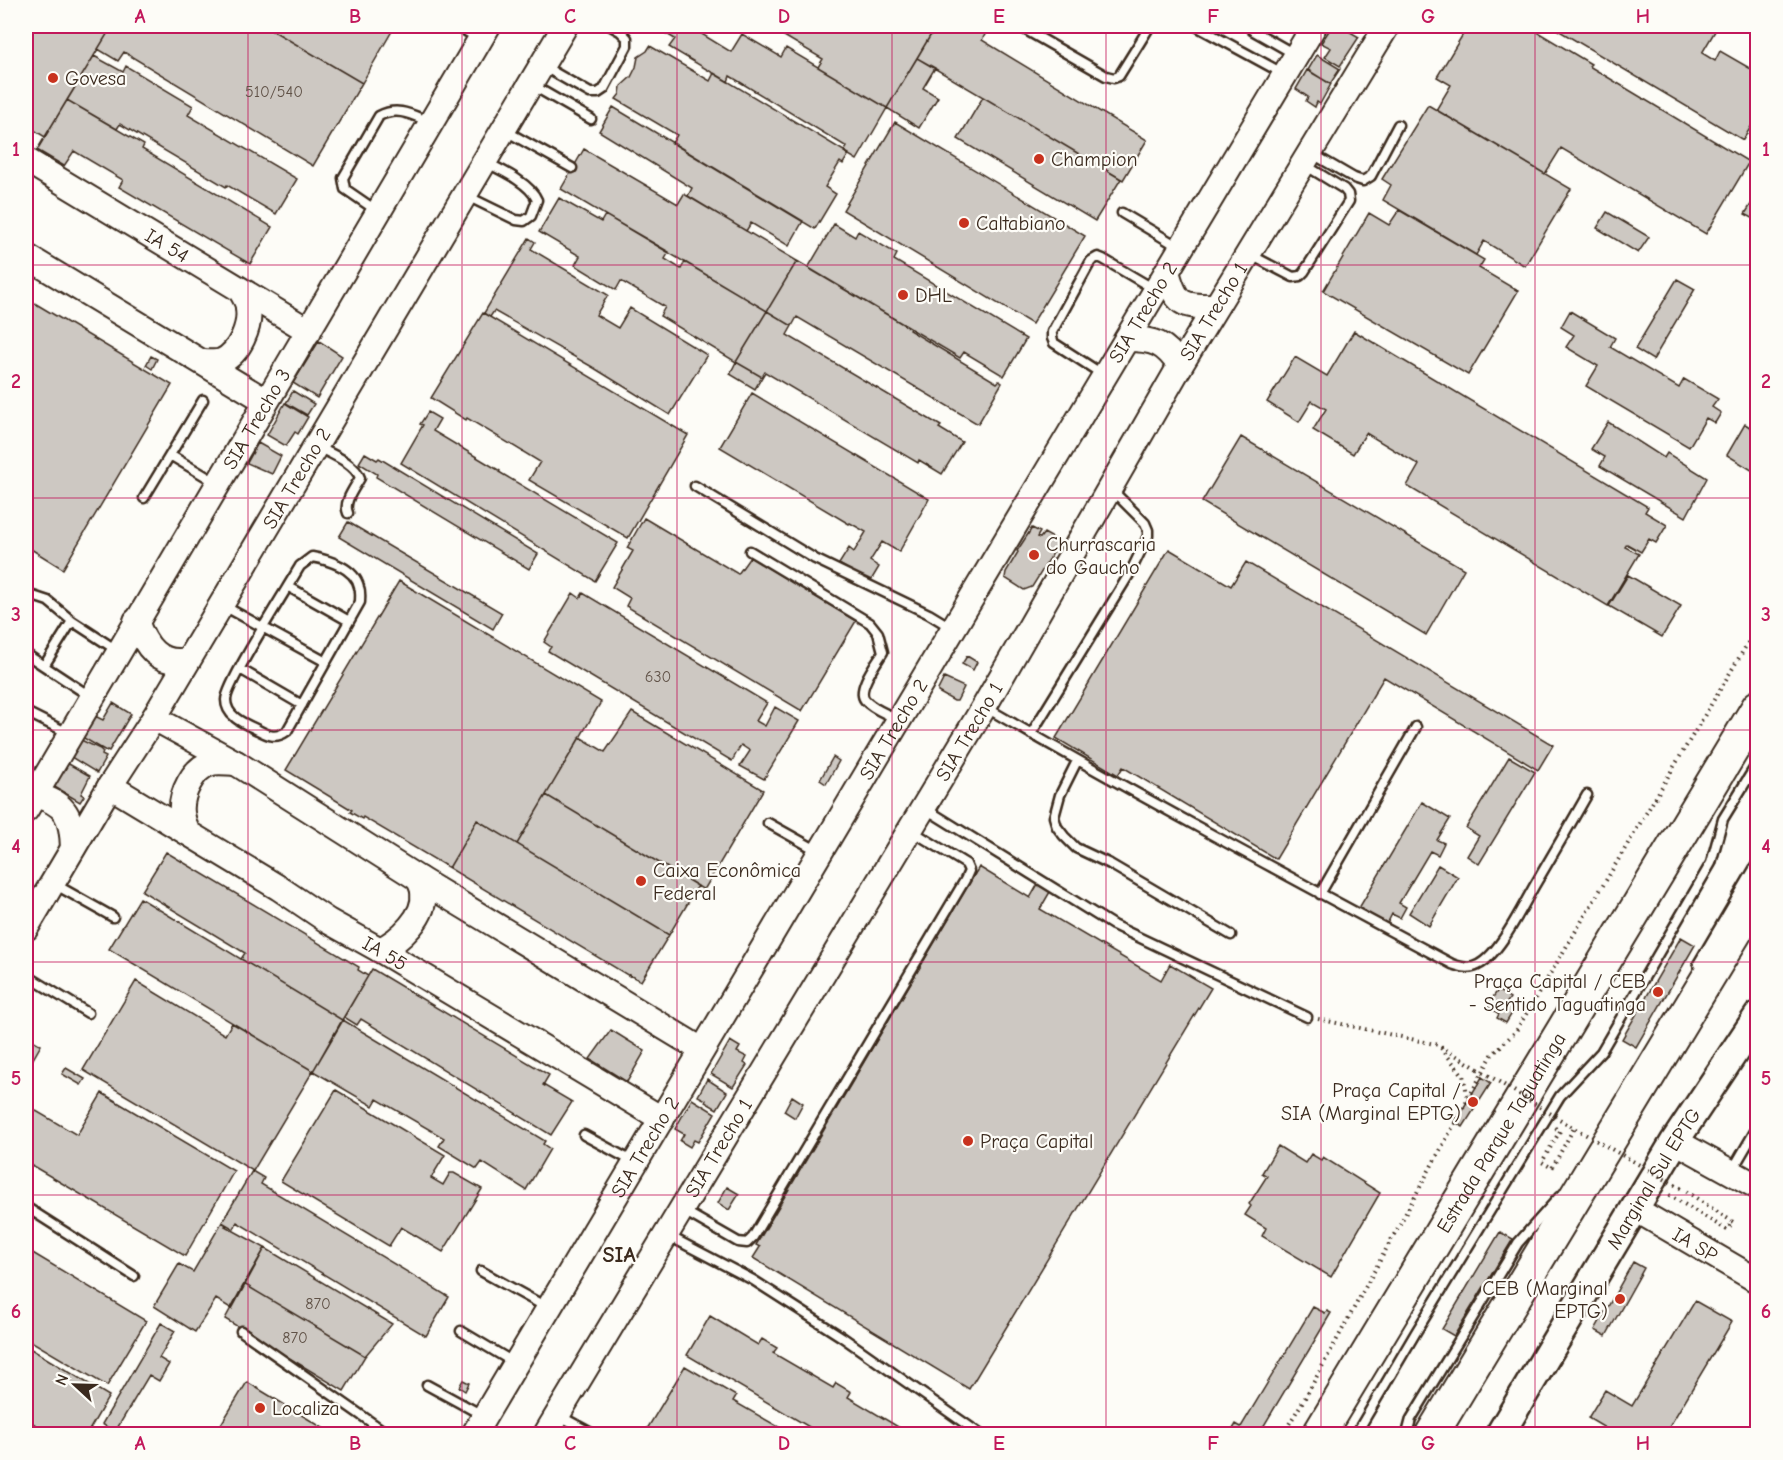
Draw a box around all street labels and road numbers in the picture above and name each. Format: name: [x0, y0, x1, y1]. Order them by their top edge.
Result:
street label: IA 54: [141, 223, 193, 267]
street label: SIA Trecho 2: [1104, 258, 1182, 367]
street label: SIA Trecho 1: [1175, 258, 1252, 365]
street label: SIA Trecho 3: [218, 364, 295, 473]
street label: SIA Trecho 2: [258, 423, 335, 533]
street label: SIA Trecho 2: [854, 675, 932, 784]
street label: SIA Trecho 1: [931, 678, 1007, 785]
street label: IA 55: [359, 931, 412, 975]
street label: Estrada Parque Taguatinga: [1432, 1028, 1570, 1237]
street label: SIA Trecho 2: [606, 1092, 684, 1202]
street label: SIA Trecho 1: [680, 1095, 757, 1201]
street label: Marginal Sul EPTG: [1602, 1103, 1705, 1253]
street label: IA SP: [1669, 1222, 1722, 1267]

